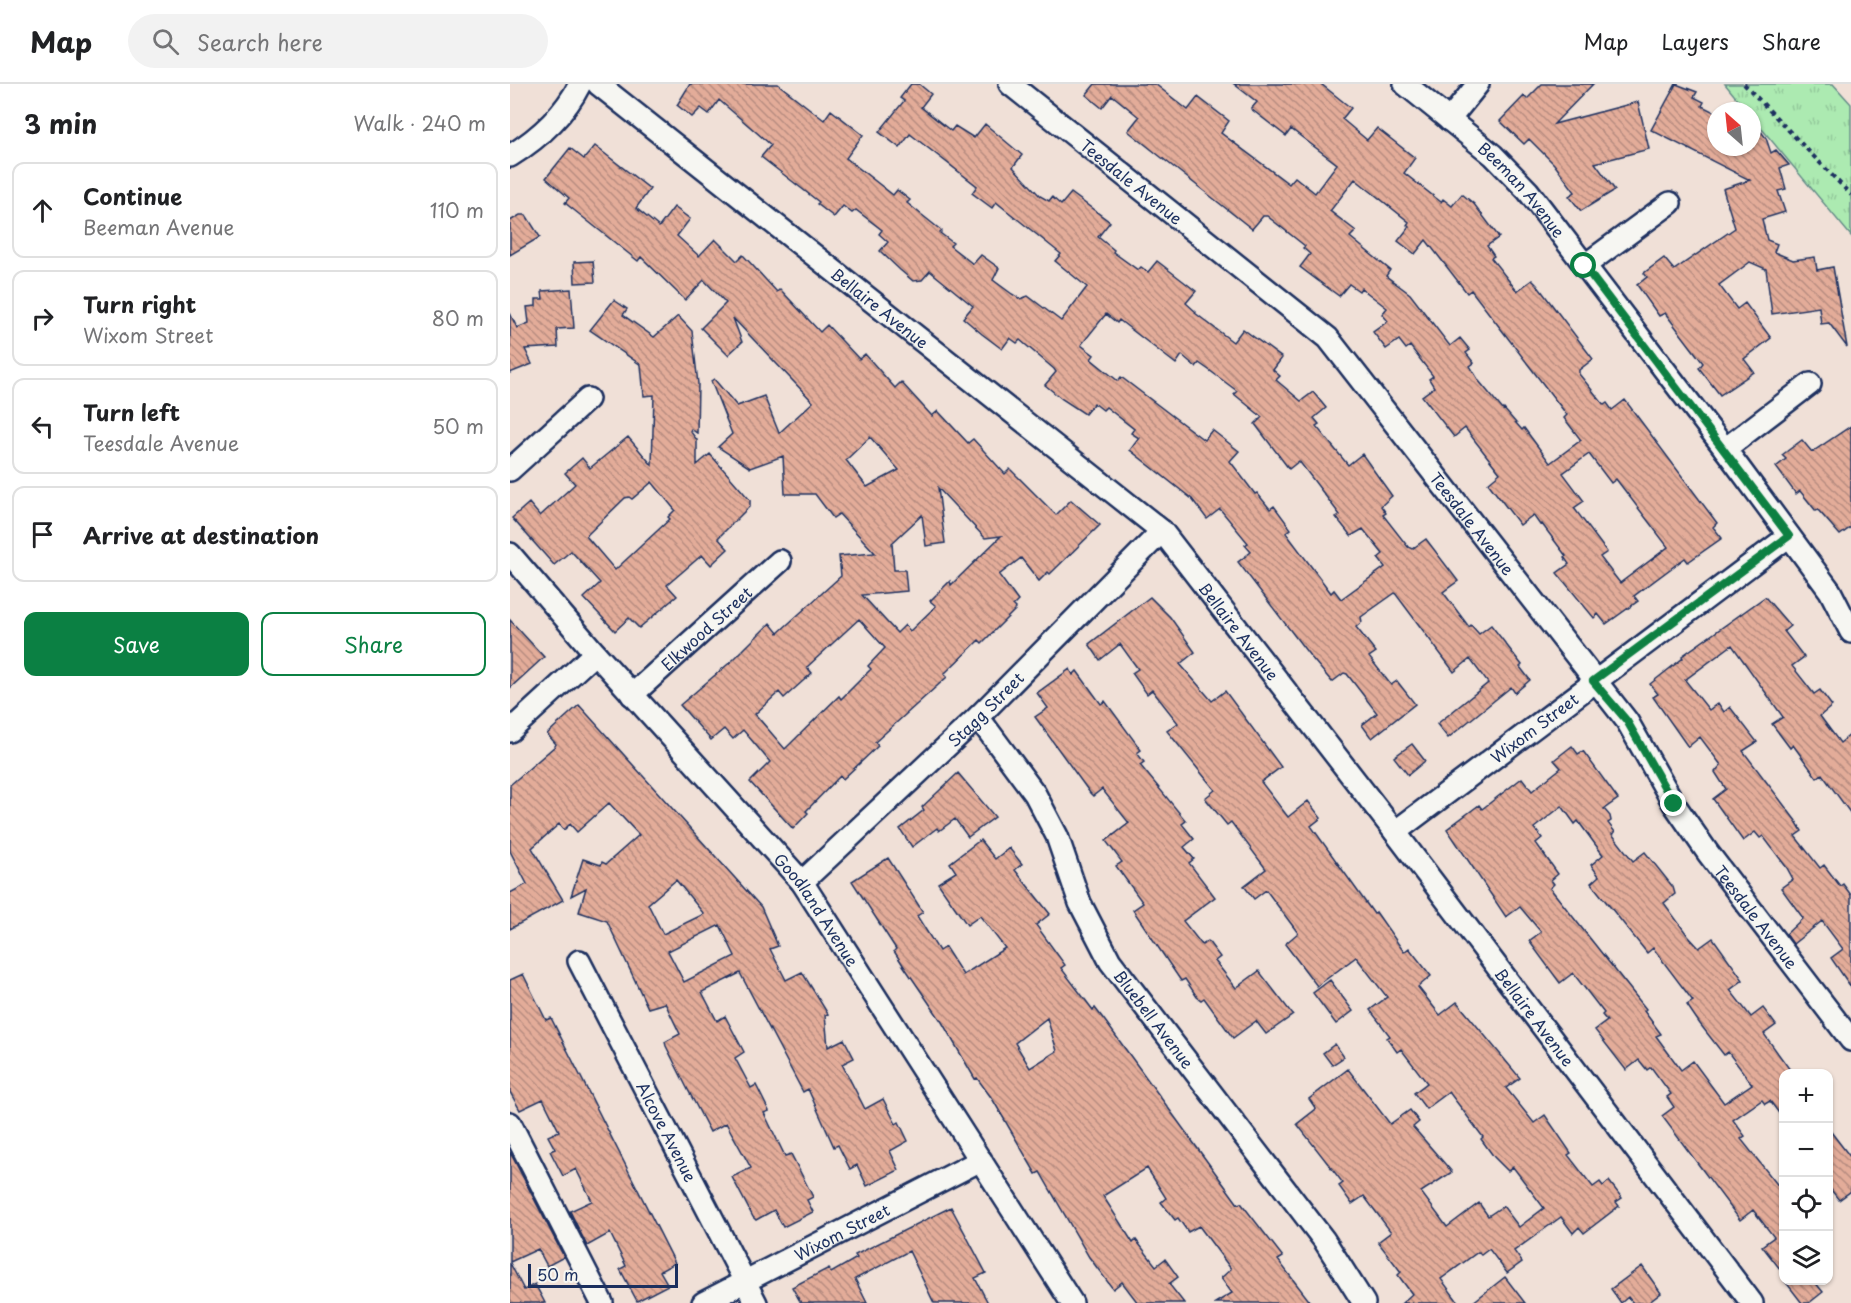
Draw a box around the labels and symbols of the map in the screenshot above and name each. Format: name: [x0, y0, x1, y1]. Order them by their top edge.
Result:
north arrow: [1707, 102, 1761, 156]
street label: Teesdale Avenue: [1076, 133, 1188, 230]
street label: Beeman Avenue: [1473, 136, 1571, 242]
route start: [1570, 252, 1596, 278]
street label: Bellaire Avenue: [826, 261, 934, 354]
street label: Teesdale Avenue: [1425, 467, 1521, 580]
street label: Bellaire Avenue: [1194, 577, 1285, 685]
street label: Elkwood Street: [655, 580, 757, 676]
street label: Stagg Street: [942, 666, 1029, 752]
street label: Wixom Street: [1485, 686, 1583, 768]
route end: [1660, 790, 1686, 816]
street label: Goodland Avenue: [769, 847, 865, 971]
street label: Teesdale Avenue: [1709, 860, 1804, 974]
street label: Bellaire Avenue: [1490, 962, 1580, 1071]
street label: Bluebell Avenue: [1108, 964, 1200, 1073]
street label: Alcove Avenue: [631, 1077, 703, 1186]
street label: Wixom Street: [790, 1197, 894, 1266]
scale bar: [528, 1261, 678, 1288]

